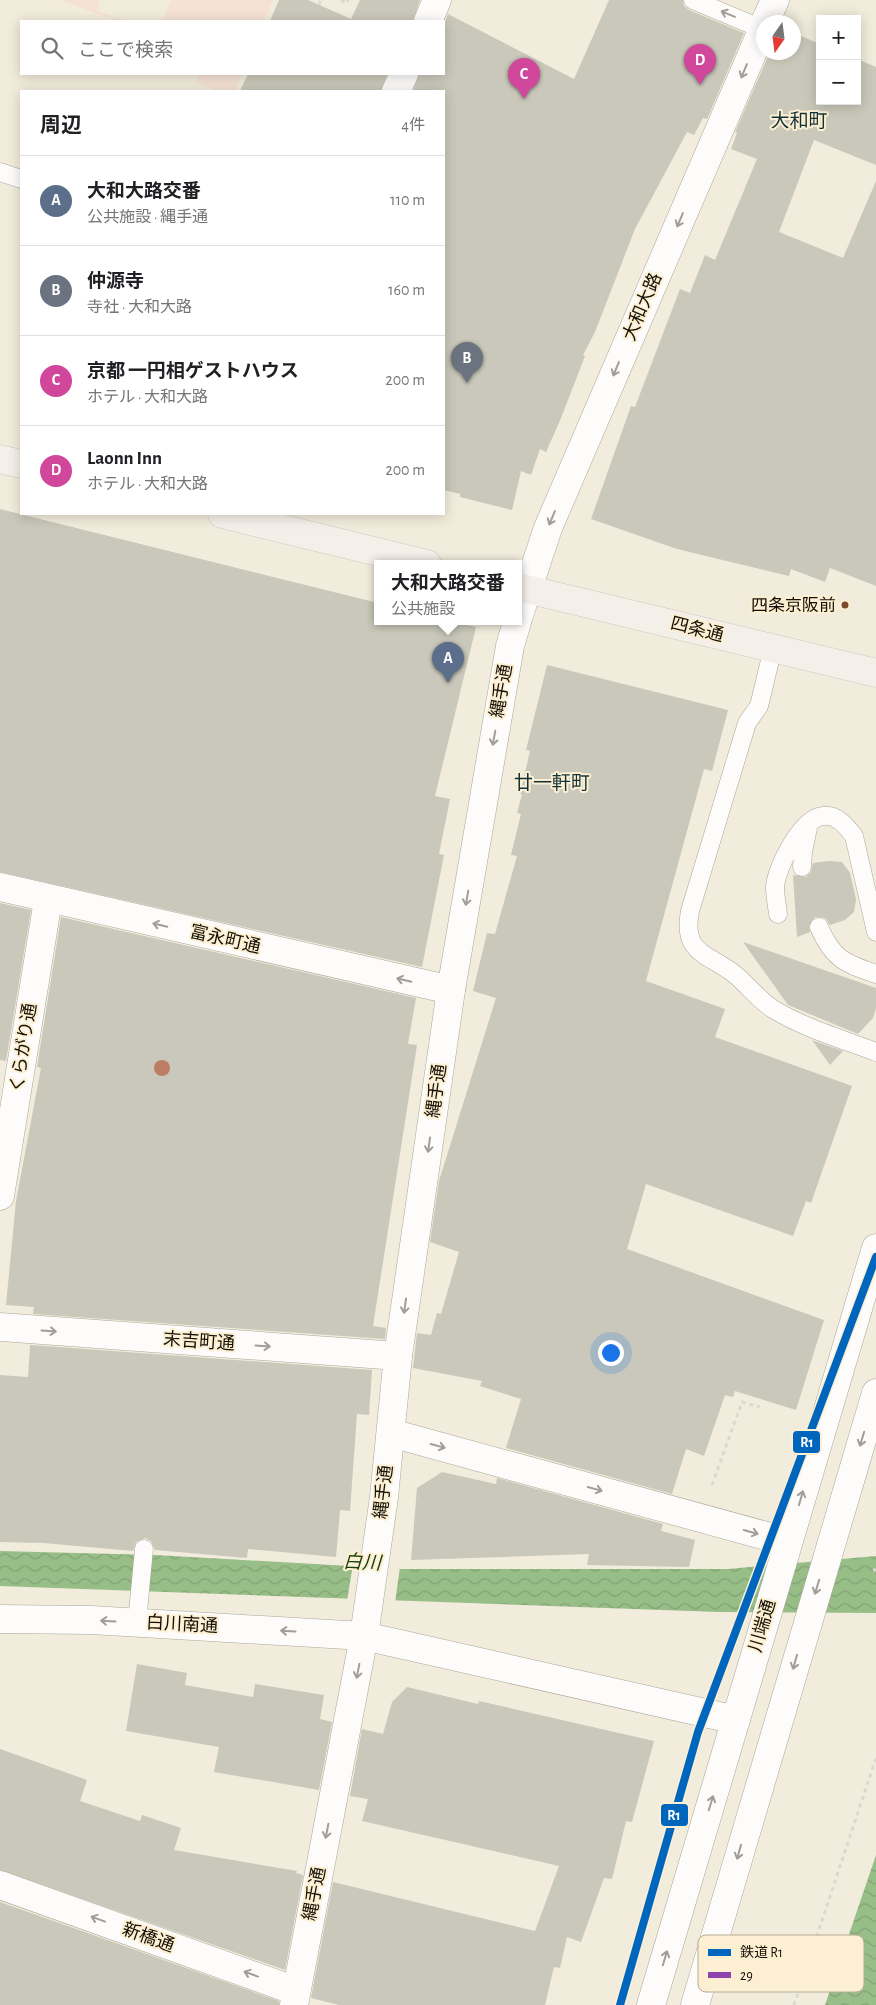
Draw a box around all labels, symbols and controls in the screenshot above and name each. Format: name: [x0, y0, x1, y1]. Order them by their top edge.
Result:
one-way arrow: [721, 9, 736, 19]
north arrow: [756, 15, 801, 60]
map controls: [816, 15, 861, 105]
button: +: [816, 15, 861, 60]
search box: [20, 20, 445, 75]
icon: search: [38, 34, 66, 62]
text: ここで検索: [78, 41, 173, 60]
pin: D: [684, 44, 716, 85]
pin: C: [508, 58, 540, 99]
button: −: [816, 60, 861, 105]
one-way arrow: [739, 63, 749, 78]
district label: 大和町: [770, 111, 828, 131]
text: 周辺: [40, 115, 82, 136]
text: 4件: [401, 117, 425, 133]
text: 大和大路交番: [87, 182, 201, 201]
text: A: [51, 192, 61, 208]
text: 110 m: [390, 192, 425, 208]
text: 公共施設 · 縄手通: [87, 209, 208, 225]
one-way arrow: [675, 212, 685, 227]
street label: 大和大路: [619, 270, 665, 344]
text: 仲源寺: [87, 272, 144, 291]
text: B: [51, 282, 61, 298]
text: 160 m: [388, 282, 425, 298]
text: 寺社 · 大和大路: [87, 299, 192, 315]
pin: B: [451, 342, 483, 383]
one-way arrow: [611, 361, 621, 376]
text: 京都 一円相ゲストハウス: [87, 362, 299, 381]
text: C: [52, 372, 60, 388]
text: 200 m: [385, 372, 425, 388]
text: ホテル · 大和大路: [87, 389, 208, 405]
text: Laonn Inn: [87, 449, 162, 468]
text: D: [51, 462, 61, 478]
text: 200 m: [385, 462, 425, 478]
text: ホテル · 大和大路: [87, 476, 208, 492]
one-way arrow: [546, 511, 555, 526]
popup: [374, 560, 522, 625]
text: 大和大路交番: [391, 574, 505, 593]
place label: 四条京阪前: [751, 596, 836, 614]
marker: 四条京阪前: [840, 600, 850, 610]
text: 公共施設: [391, 601, 455, 617]
street label: 四条通: [669, 614, 726, 645]
pin: A: [432, 642, 464, 683]
street label: 縄手通: [487, 663, 516, 719]
one-way arrow: [489, 730, 499, 746]
district label: 廿一軒町: [514, 772, 590, 793]
one-way arrow: [461, 890, 471, 906]
one-way arrow: [152, 920, 168, 929]
street label: 富永町通: [188, 921, 263, 957]
one-way arrow: [396, 975, 412, 984]
street label: くらがり通: [6, 1002, 40, 1094]
street label: 縄手通: [423, 1063, 450, 1119]
one-way arrow: [424, 1137, 434, 1153]
one-way arrow: [400, 1298, 410, 1314]
one-way arrow: [40, 1326, 56, 1336]
street label: 末吉町通: [162, 1330, 236, 1353]
your location: [598, 1340, 624, 1366]
one-way arrow: [255, 1342, 271, 1351]
line badge: R1: [792, 1430, 821, 1454]
one-way arrow: [856, 1431, 866, 1447]
text: R1: [800, 1436, 814, 1450]
one-way arrow: [429, 1442, 445, 1451]
street label: 縄手通: [371, 1464, 396, 1520]
one-way arrow: [586, 1485, 602, 1494]
one-way arrow: [796, 1490, 806, 1506]
one-way arrow: [743, 1528, 759, 1537]
water label: 白川: [343, 1551, 384, 1574]
one-way arrow: [812, 1578, 822, 1594]
street label: 川端通: [746, 1597, 779, 1654]
street label: 白川南通: [146, 1612, 219, 1636]
one-way arrow: [101, 1616, 117, 1625]
one-way arrow: [280, 1626, 296, 1635]
one-way arrow: [790, 1654, 799, 1670]
one-way arrow: [352, 1663, 362, 1679]
one-way arrow: [707, 1795, 717, 1811]
line badge: R1: [660, 1803, 689, 1827]
text: R1: [667, 1809, 681, 1823]
one-way arrow: [322, 1822, 331, 1838]
one-way arrow: [734, 1843, 744, 1859]
street label: 縄手通: [300, 1866, 329, 1922]
one-way arrow: [90, 1914, 106, 1924]
street label: 新橋通: [120, 1919, 177, 1956]
legend: [698, 1935, 864, 1992]
text: 鉄道 R1: [740, 1945, 783, 1960]
one-way arrow: [660, 1951, 670, 1967]
one-way arrow: [243, 1969, 259, 1978]
text: 29: [740, 1969, 753, 1983]

